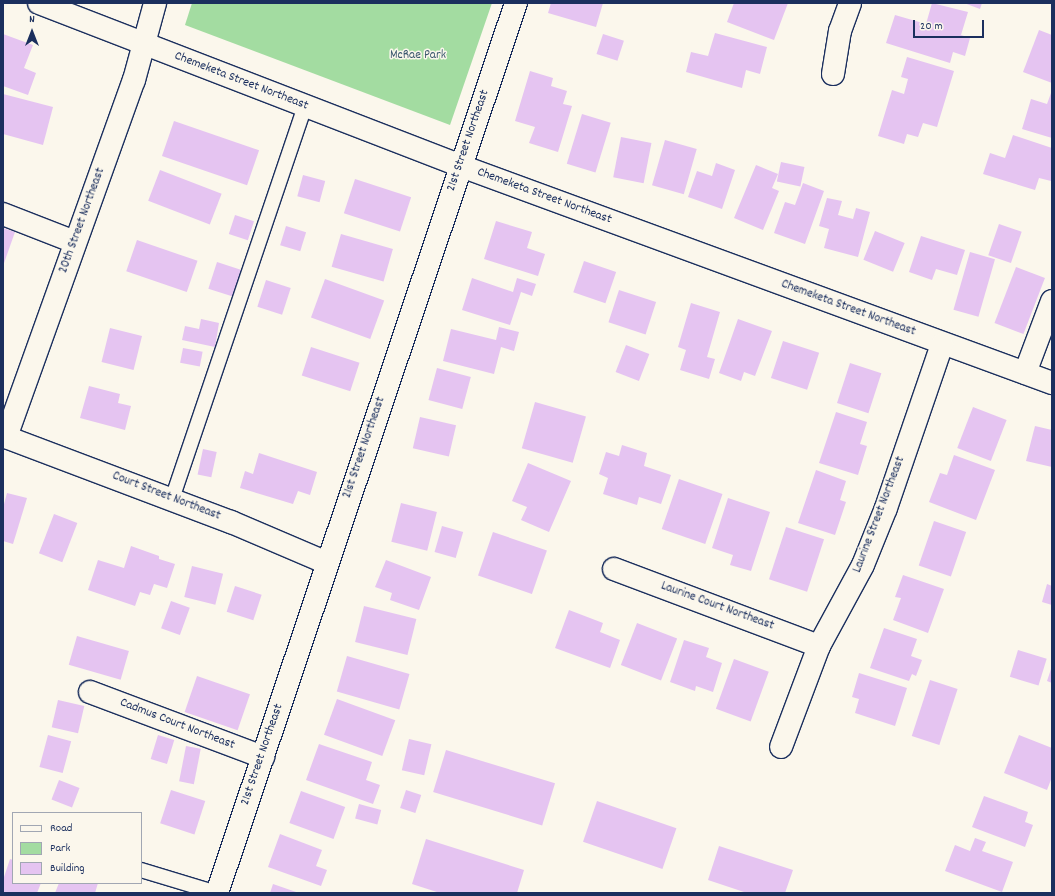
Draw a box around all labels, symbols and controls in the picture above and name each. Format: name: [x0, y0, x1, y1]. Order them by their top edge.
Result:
north arrow: [12, 12, 52, 52]
text: N: [29, 12, 35, 28]
scale bar: [915, 12, 986, 38]
text: 20 m: [920, 18, 943, 35]
park label: McRae Park: [390, 48, 446, 64]
street label: Chemeketa Street Northeast: [172, 49, 310, 115]
street label: 21st Street Northeast: [444, 88, 494, 194]
street label: Chemeketa Street Northeast: [475, 165, 613, 229]
street label: 20th Street Northeast: [57, 166, 109, 276]
street label: Chemeketa Street Northeast: [779, 277, 917, 341]
street label: 21st Street Northeast: [340, 395, 390, 501]
street label: Laurine Street Northeast: [851, 455, 909, 575]
street label: Court Street Northeast: [110, 469, 222, 525]
street label: Laurine Court Northeast: [658, 579, 776, 635]
street label: Cadmus Court Northeast: [117, 696, 237, 754]
street label: 21st Street Northeast: [238, 702, 288, 808]
legend: [12, 812, 142, 884]
text: Road: [50, 820, 72, 837]
text: Park: [50, 840, 70, 857]
text: Building: [50, 860, 85, 877]

